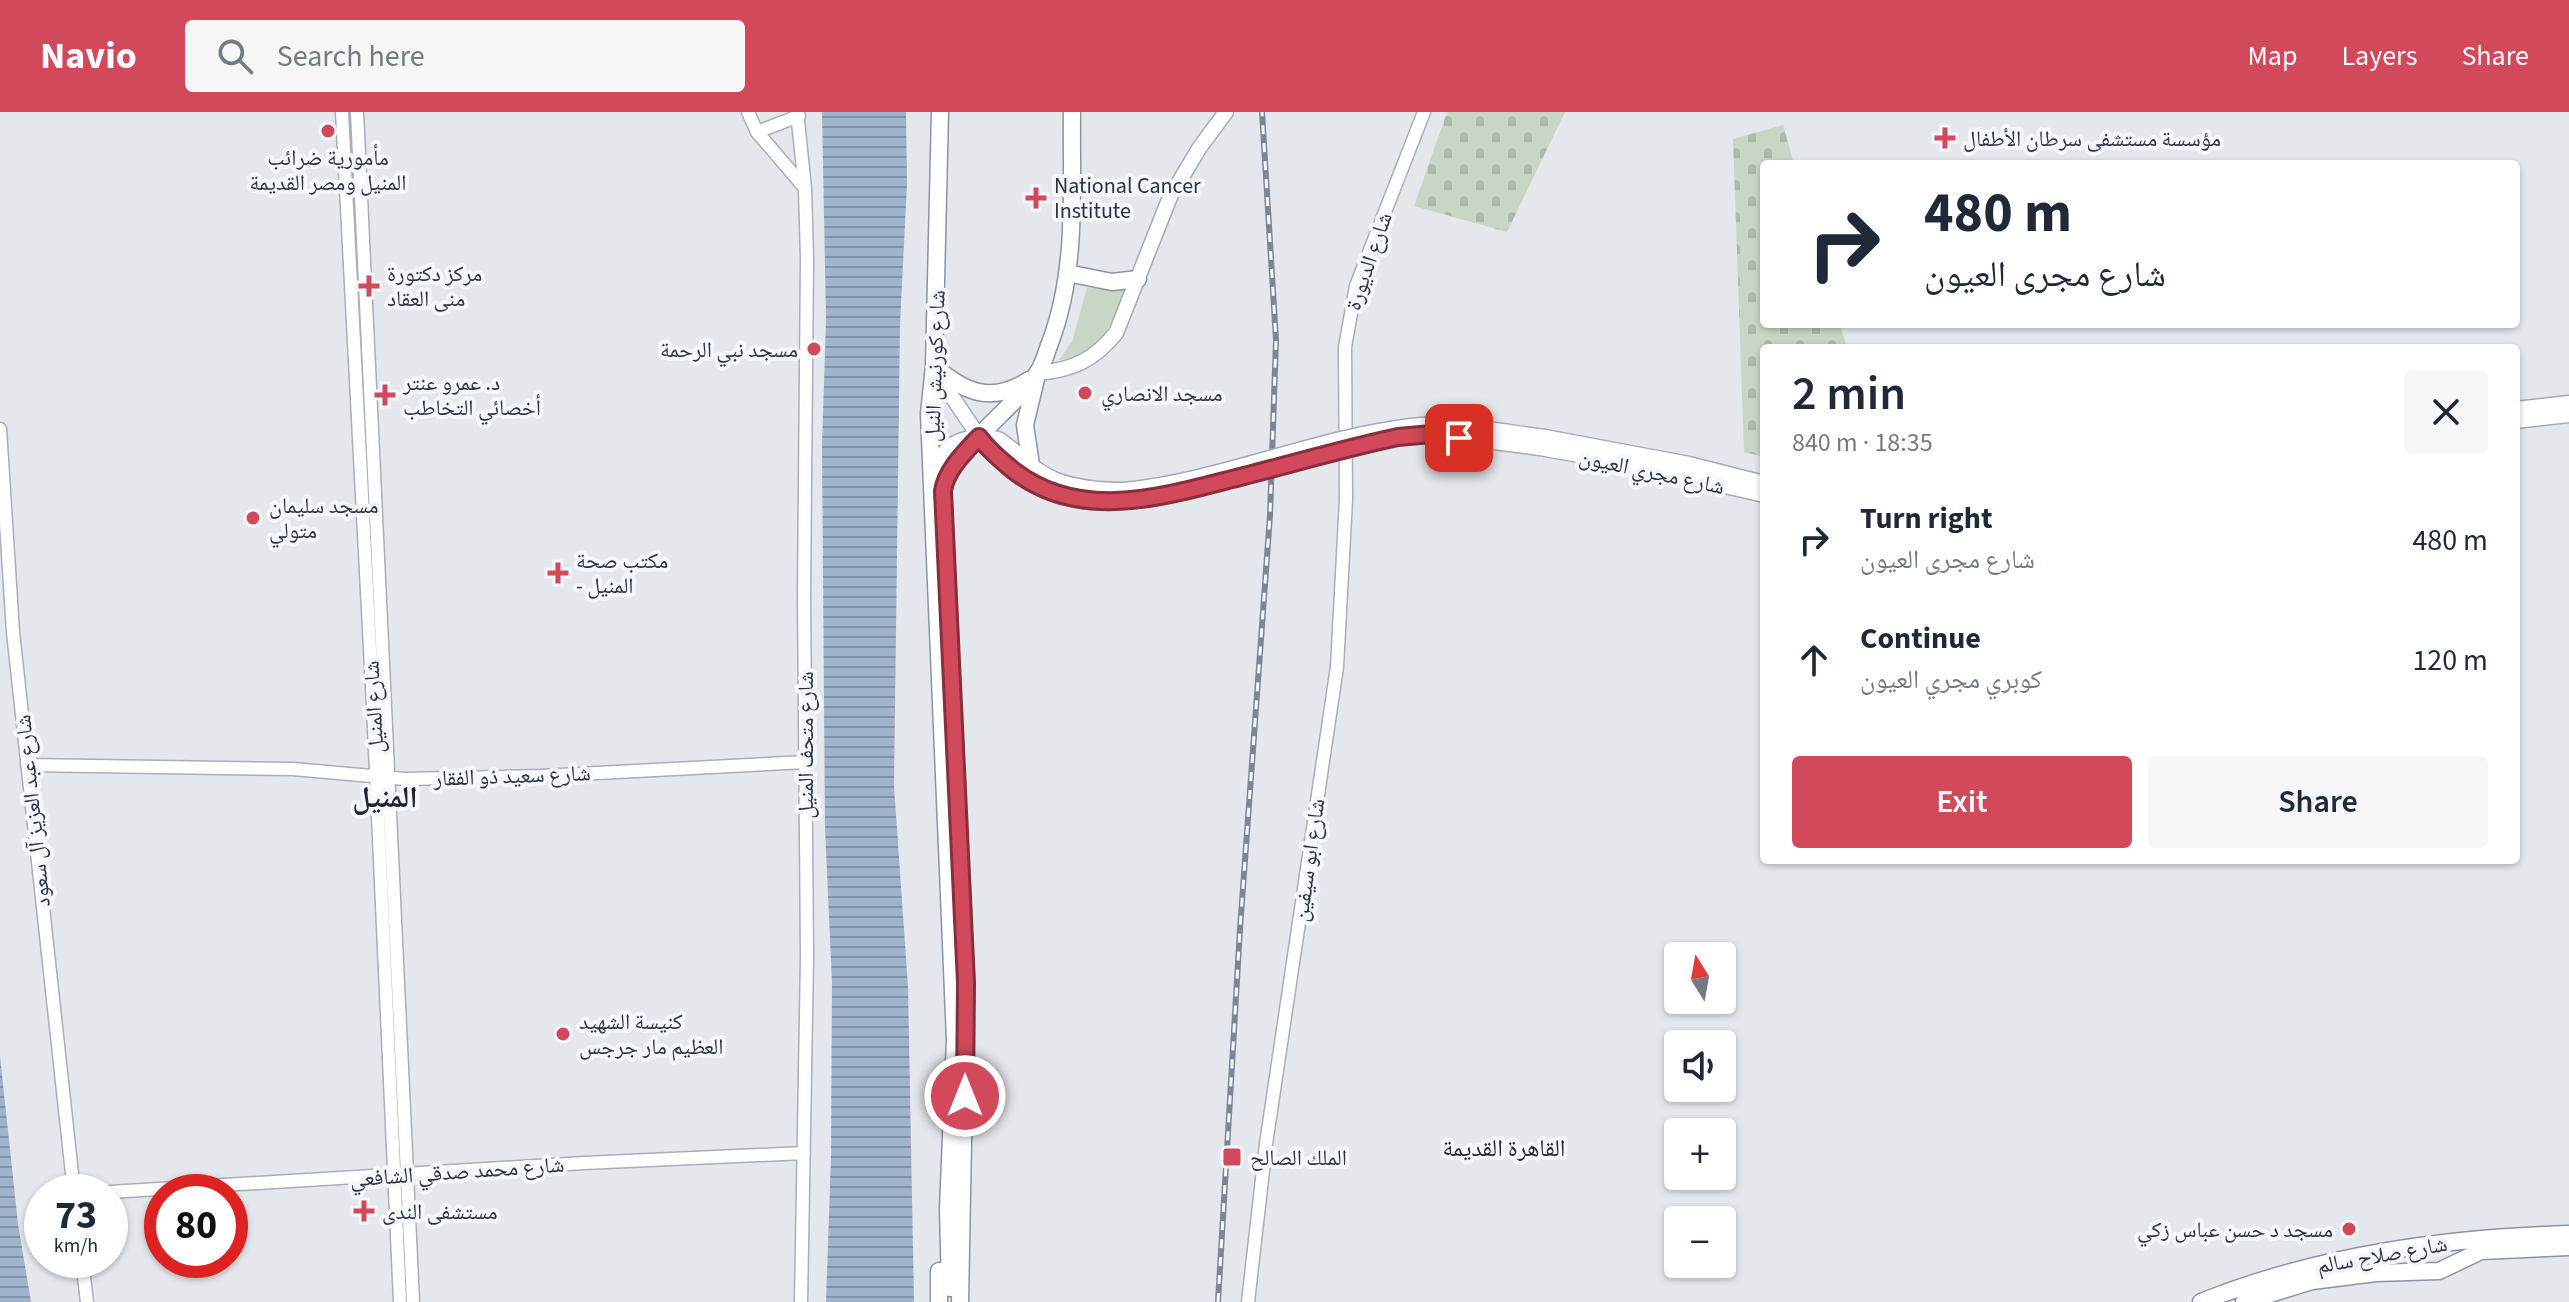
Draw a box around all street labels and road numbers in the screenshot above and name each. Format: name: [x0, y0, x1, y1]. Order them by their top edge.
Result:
street label: شارع الديورة: [1337, 208, 1401, 315]
street label: شارع كورنيش النيل: [916, 289, 954, 443]
street label: شارع مجري العيون: [1576, 441, 1727, 504]
street label: شارع المنيل: [356, 660, 392, 754]
street label: شارع متحف المنيل: [790, 671, 822, 819]
street label: شارع عبد العزيز آل سعود: [7, 713, 59, 909]
street label: شارع سعيد ذو الفقار: [432, 757, 591, 795]
street label: شارع ابو سيفين: [1285, 797, 1333, 924]
street label: شارع محمد صدقي الشافعي: [349, 1149, 565, 1196]
street label: شارع صلاح سالم: [2315, 1228, 2450, 1282]

